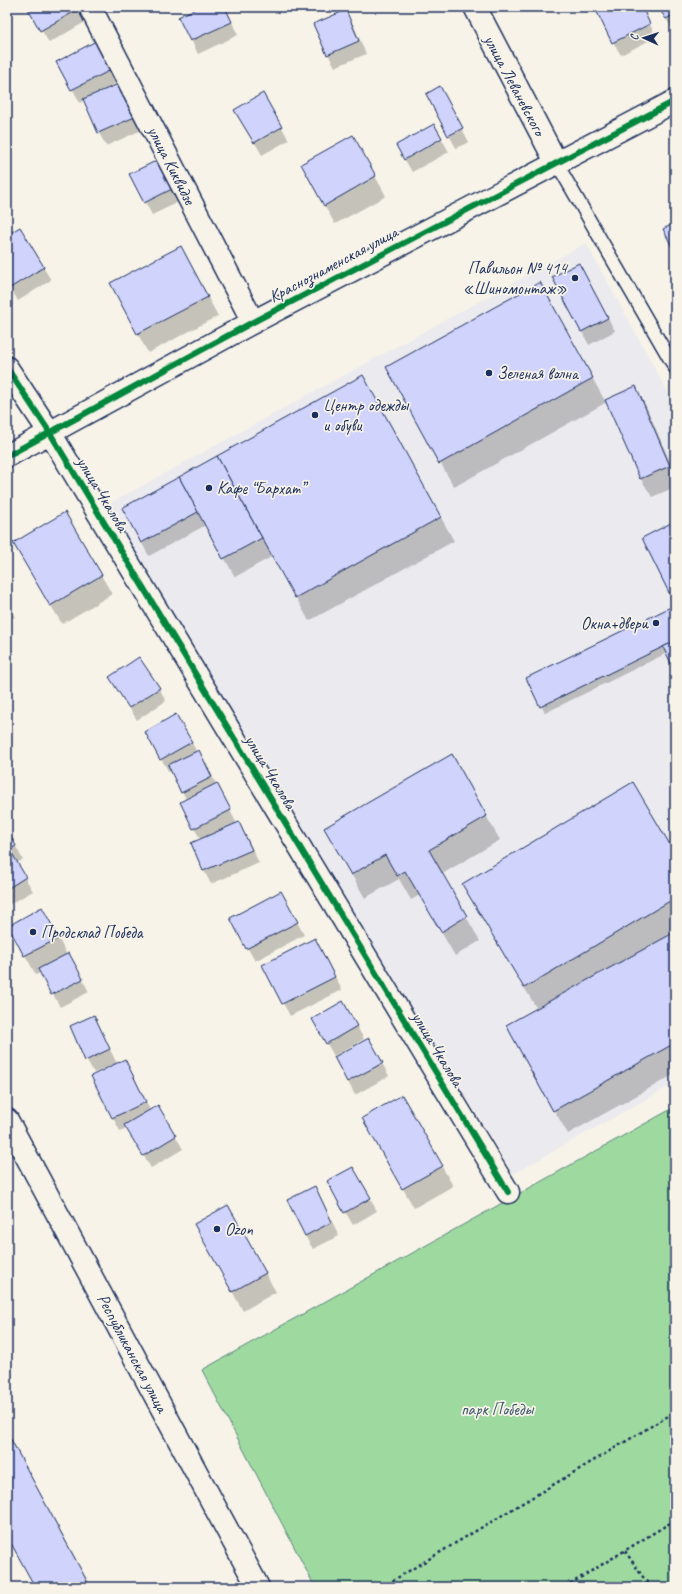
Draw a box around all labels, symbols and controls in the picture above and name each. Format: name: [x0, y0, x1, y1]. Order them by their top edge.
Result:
north arrow: [624, 18, 664, 58]
street label: улица Леваневского: [479, 30, 551, 141]
text: С: [627, 33, 641, 41]
street label: улица Киквидзе: [142, 122, 201, 209]
street label: Краснознаменская улица: [265, 221, 404, 308]
place label: Павильон № 414 «Шиномонтаж»: [463, 258, 569, 299]
marker: Павильон № 414 «Шиномонтаж»: [570, 273, 580, 283]
place label: Зеленая волна: [497, 363, 580, 384]
marker: Зеленая волна: [484, 368, 494, 378]
place label: Центр одежды и обуви: [323, 395, 410, 436]
marker: Центр одежды и обуви: [310, 410, 320, 420]
street label: улица Чкалова: [72, 452, 134, 537]
place label: Кафе “Бархат”: [217, 478, 309, 499]
marker: Кафе “Бархат”: [204, 483, 214, 493]
place label: Окна+двери: [581, 613, 649, 634]
marker: Окна+двери: [651, 618, 661, 628]
street label: улица Чкалова: [240, 730, 302, 815]
place label: Продсклад Победа: [41, 922, 144, 943]
marker: Продсклад Победа: [28, 927, 38, 937]
street label: улица Чкалова: [407, 1007, 469, 1092]
place label: Ozon: [225, 1219, 253, 1240]
marker: Ozon: [212, 1224, 222, 1234]
street label: Республиканская улица: [92, 1290, 174, 1418]
park label: парк Победы: [461, 1399, 535, 1420]

